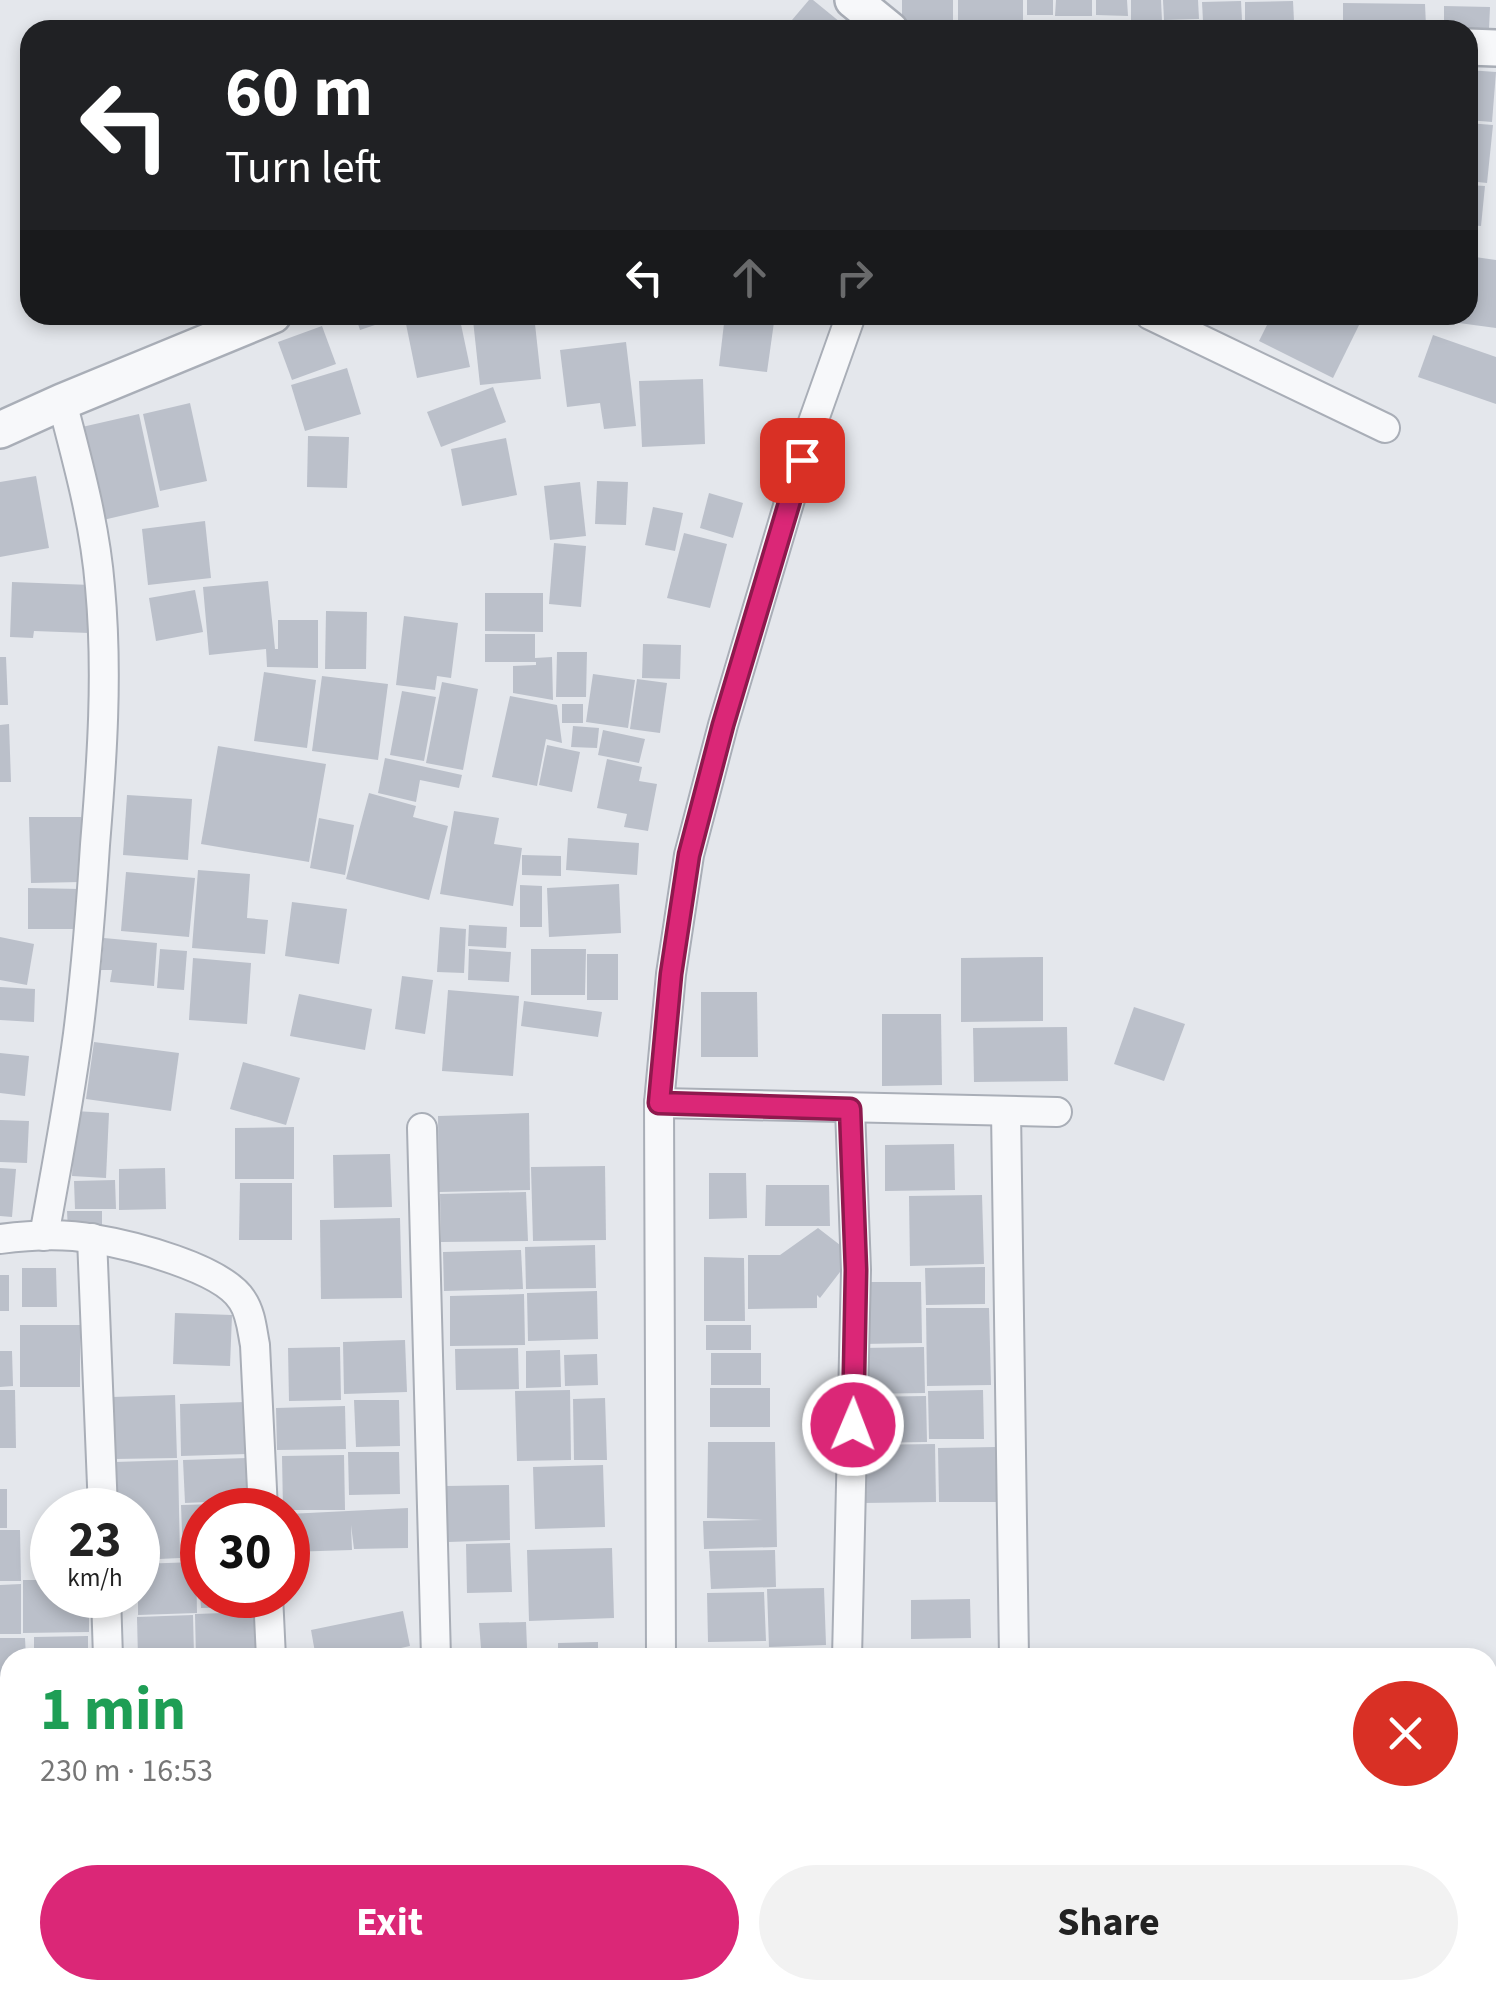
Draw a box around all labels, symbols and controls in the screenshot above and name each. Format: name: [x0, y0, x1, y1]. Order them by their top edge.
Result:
text: 60 m: [225, 43, 373, 143]
icon: left: [60, 60, 190, 190]
text: Turn left: [225, 136, 381, 200]
icon: left: [617, 250, 672, 305]
icon: ahead: [722, 250, 777, 305]
icon: right: [827, 250, 882, 305]
pin: [760, 418, 845, 503]
icon: arrive: [775, 433, 830, 488]
position arrow: [801, 1373, 905, 1477]
speed limit sign: 30: [180, 1488, 310, 1618]
text: 23: [69, 1505, 121, 1576]
text: km/h: [67, 1560, 123, 1596]
text: 1 min: [40, 1668, 186, 1753]
button: close: [1353, 1681, 1458, 1786]
text: 230 m · 16:53: [40, 1748, 213, 1794]
button: Exit: [40, 1865, 739, 1980]
button: Share: [759, 1865, 1458, 1980]

